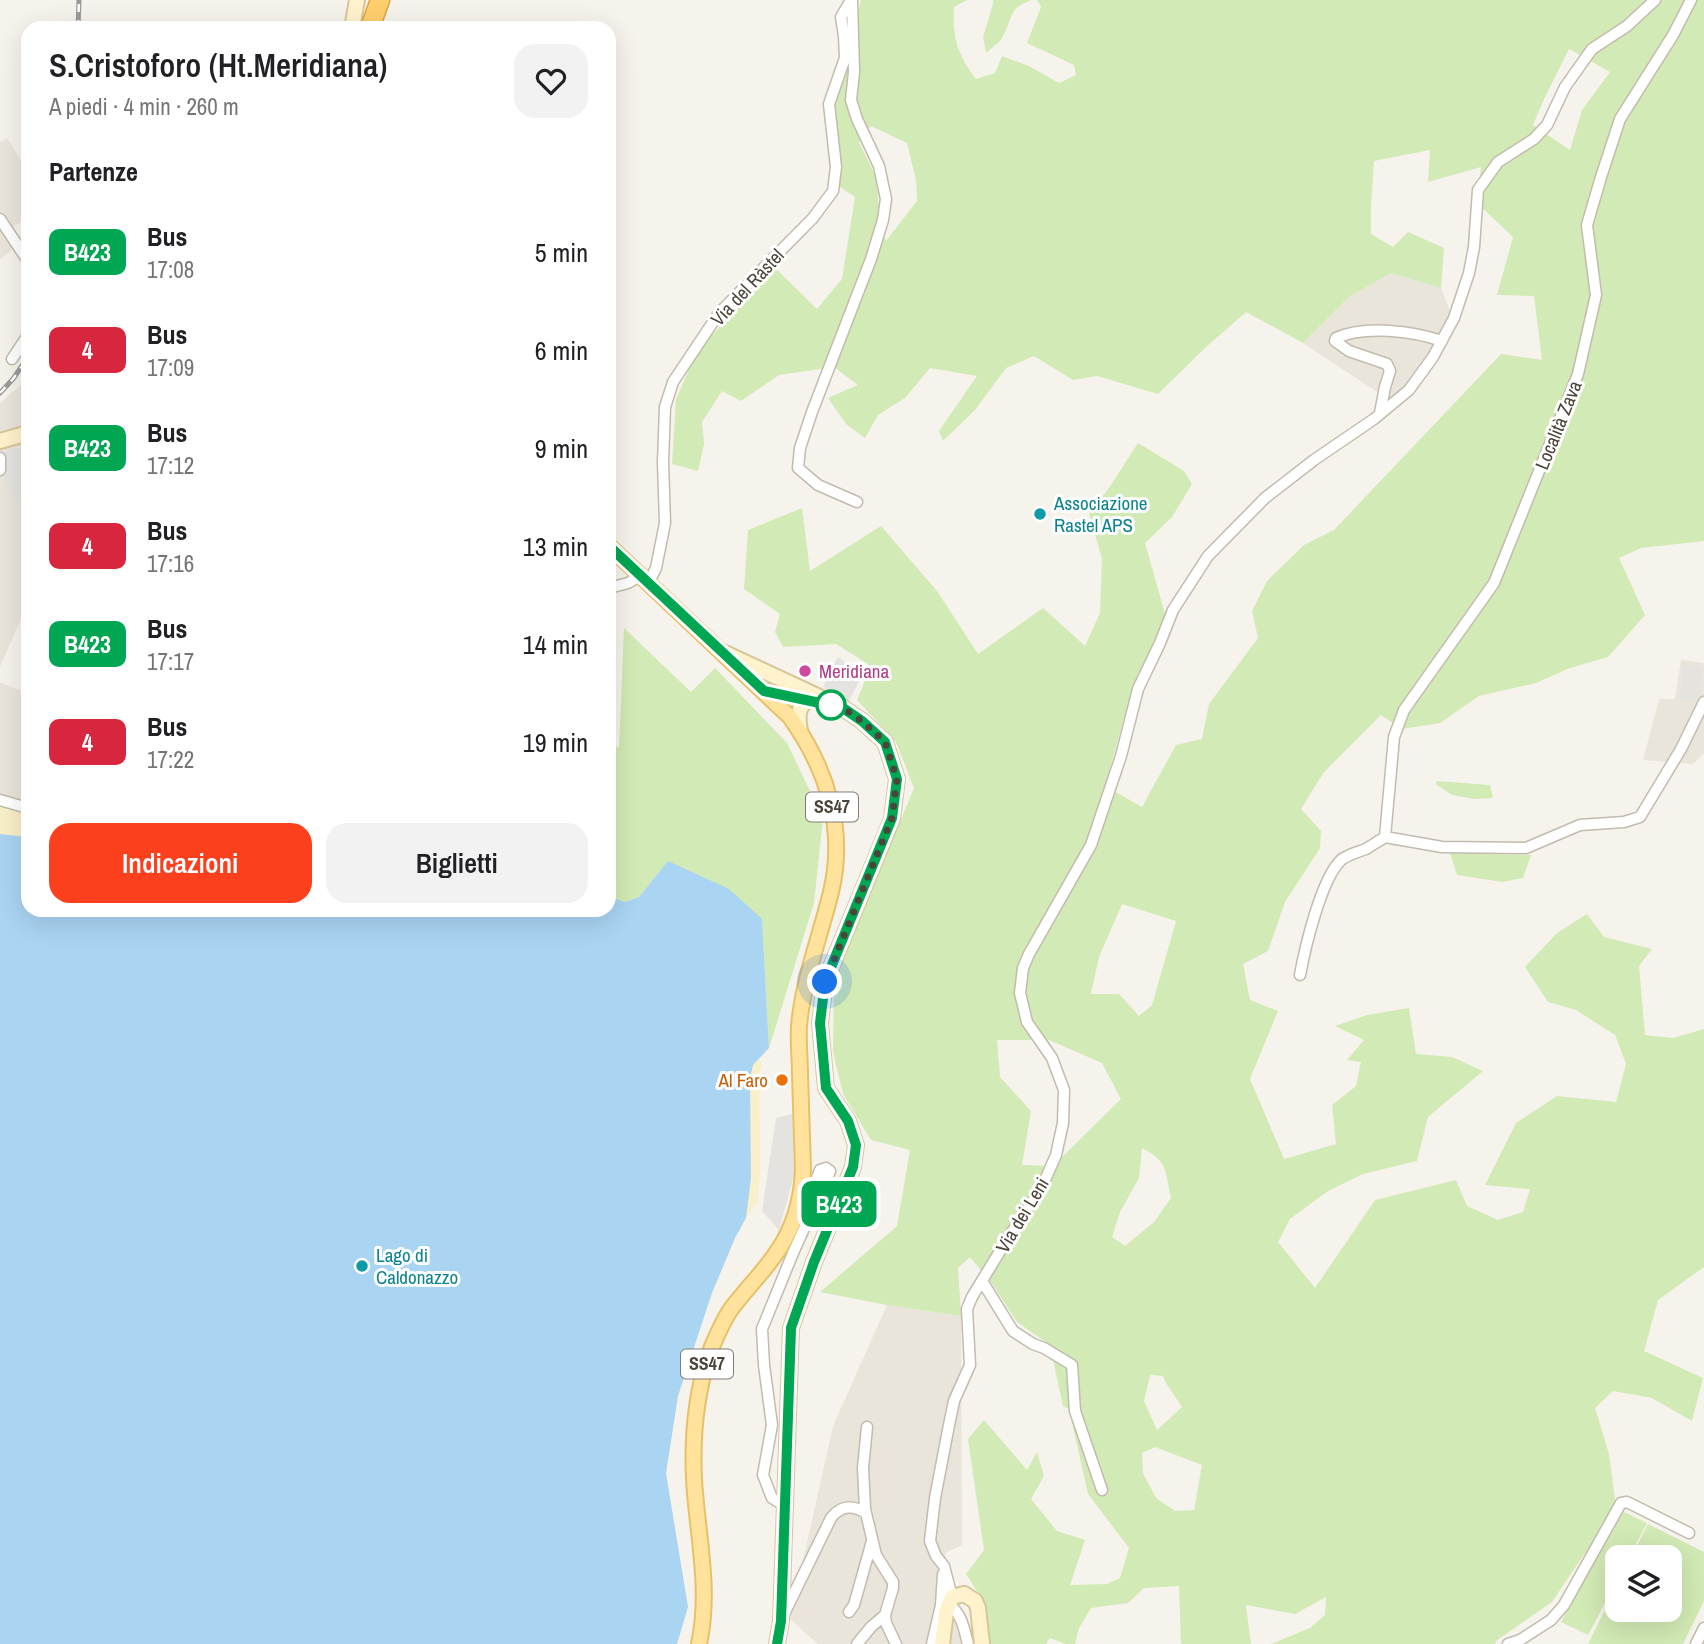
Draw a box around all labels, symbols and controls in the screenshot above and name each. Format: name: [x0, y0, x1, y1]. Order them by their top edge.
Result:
text: S.Cristoforo (Ht.Meridiana): [49, 43, 387, 87]
button: heart: [514, 44, 588, 118]
text: A piedi · 4 min · 260 m: [49, 91, 239, 122]
text: Partenze: [49, 154, 138, 189]
text: Bus: [147, 219, 187, 254]
text: 5 min: [535, 235, 588, 270]
text: B423: [64, 236, 111, 268]
street label: Via del Ràstel: [705, 243, 789, 331]
text: 17:08: [147, 254, 194, 285]
text: Bus: [147, 317, 187, 352]
text: 6 min: [535, 333, 588, 368]
text: 4: [82, 334, 93, 366]
text: 17:09: [147, 352, 194, 383]
street label: Località Zava: [1528, 376, 1588, 473]
text: Bus: [147, 415, 187, 450]
text: 9 min: [535, 431, 588, 466]
text: B423: [64, 432, 111, 464]
text: 17:12: [147, 450, 194, 481]
place label: Associazione Rastel APS: [1053, 490, 1148, 538]
marker: Associazione Rastel APS: [1032, 506, 1048, 522]
text: Bus: [147, 513, 187, 548]
text: 13 min: [523, 529, 588, 564]
text: 4: [82, 530, 93, 562]
text: 17:16: [147, 548, 194, 579]
text: Bus: [147, 611, 187, 646]
text: 14 min: [523, 627, 588, 662]
text: B423: [64, 628, 111, 660]
text: 17:17: [147, 646, 194, 677]
place label: Meridiana: [819, 658, 889, 684]
marker: Meridiana: [797, 663, 813, 679]
unlabelled marker: [816, 690, 846, 720]
text: Bus: [147, 709, 187, 744]
text: 19 min: [523, 725, 588, 760]
text: 4: [82, 726, 93, 758]
text: 17:22: [147, 744, 194, 775]
road number: SS47: [806, 792, 858, 822]
button: Indicazioni: [49, 823, 312, 903]
button: Biglietti: [326, 823, 588, 903]
your location: [807, 964, 842, 999]
place label: Al Faro: [718, 1067, 768, 1093]
marker: Al Faro: [774, 1072, 790, 1088]
street label: Via dei Leni: [989, 1172, 1055, 1258]
line badge: B423: [790, 1181, 888, 1227]
text: B423: [815, 1188, 863, 1220]
place label: Lago di Caldonazzo: [376, 1242, 458, 1290]
marker: Lago di Caldonazzo: [354, 1258, 370, 1274]
road number: SS47: [681, 1350, 733, 1378]
map controls: [1605, 1545, 1682, 1622]
button: layers: [1605, 1545, 1682, 1622]

